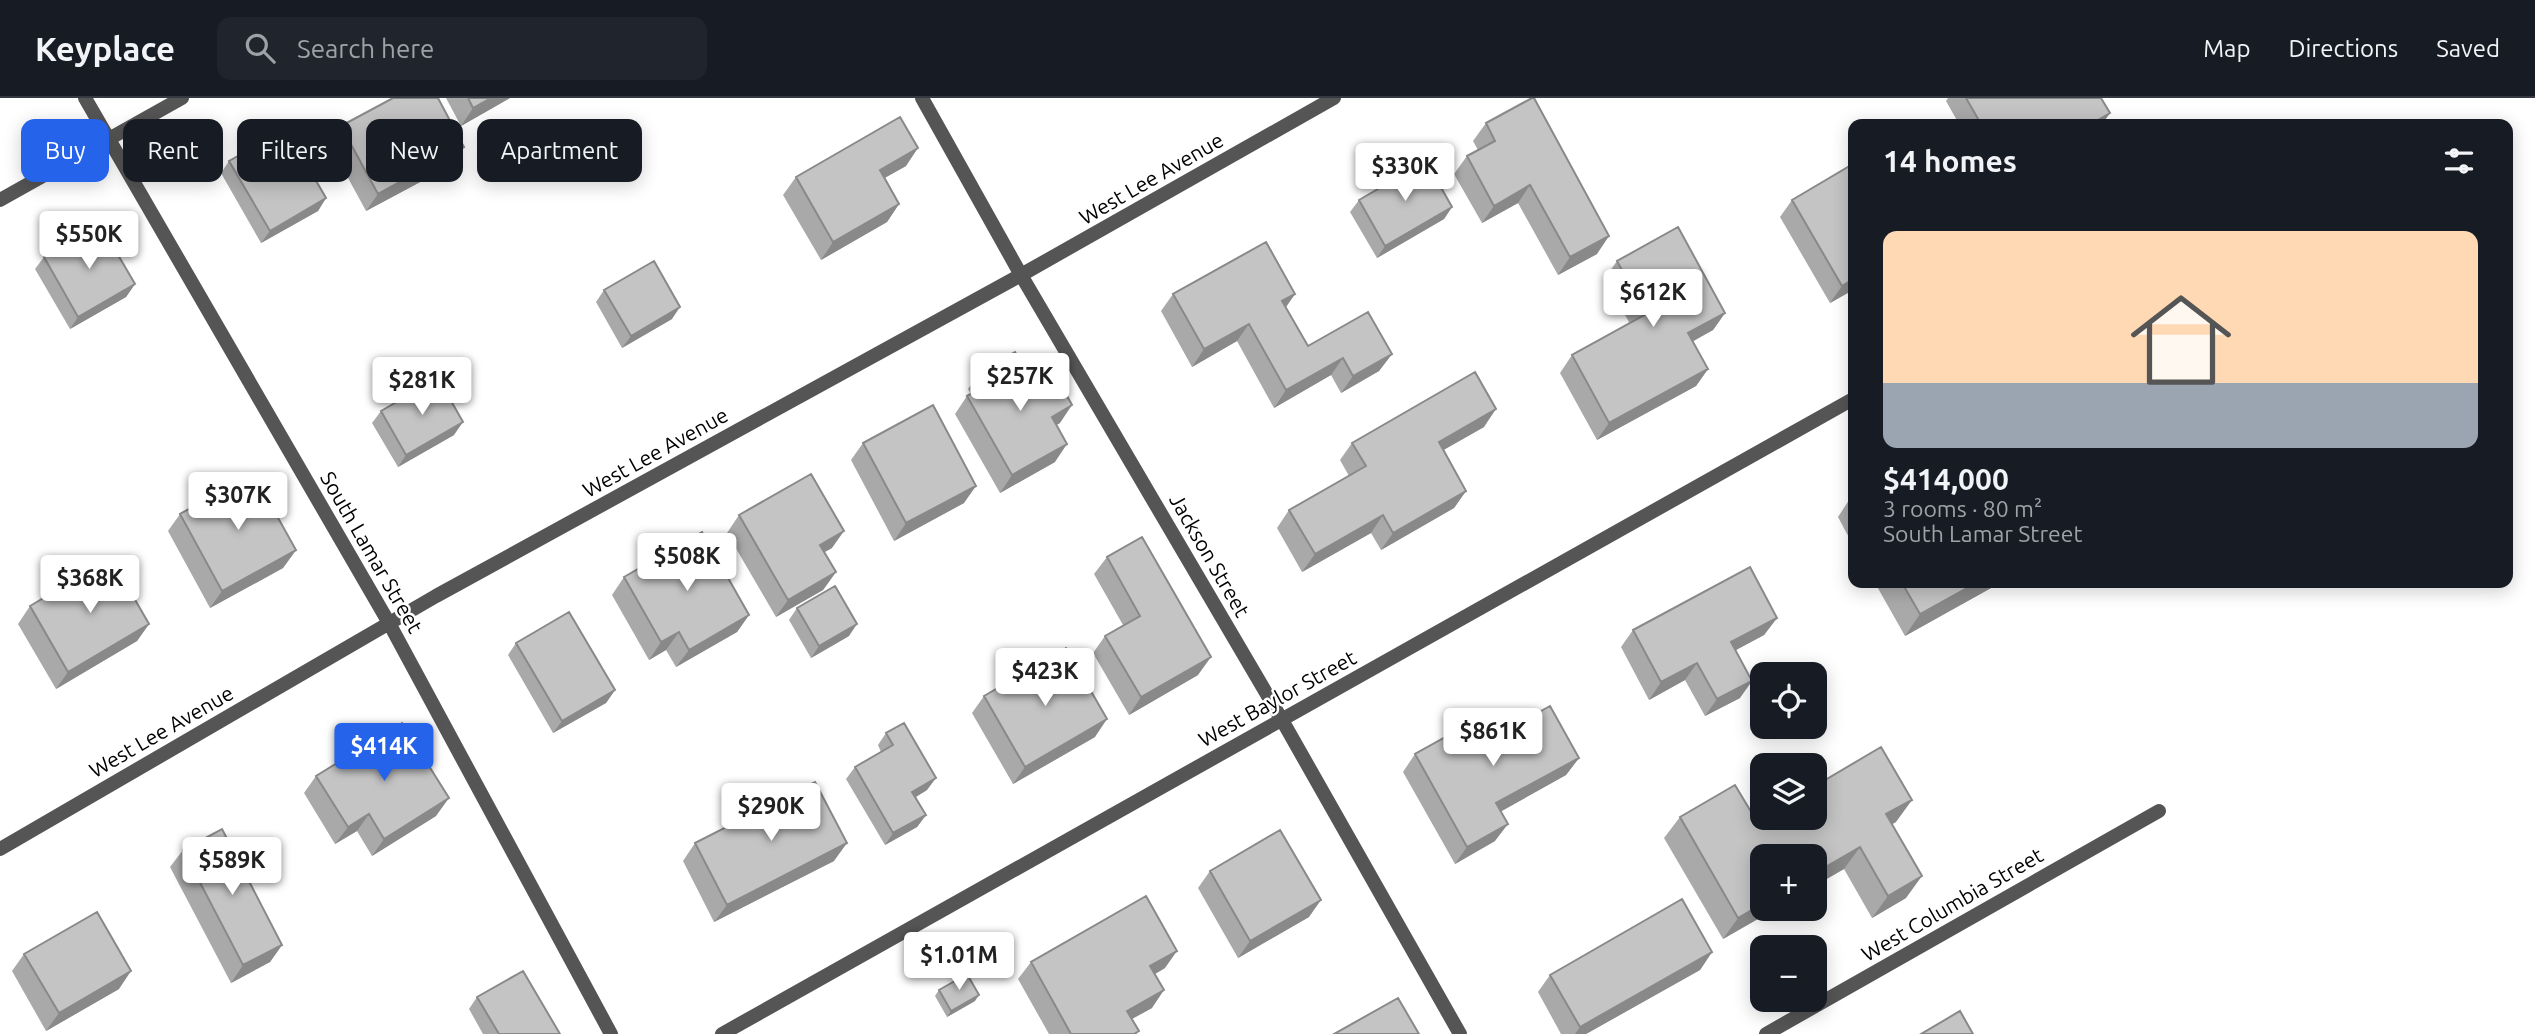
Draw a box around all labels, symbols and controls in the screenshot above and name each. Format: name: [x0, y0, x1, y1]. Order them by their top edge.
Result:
search box: [217, 17, 707, 80]
icon: search: [241, 29, 279, 67]
text: Keyplace: [35, 30, 175, 67]
text: Search here: [297, 34, 434, 63]
text: Map: [2203, 35, 2250, 62]
text: Directions: [2288, 35, 2398, 62]
text: Saved: [2436, 35, 2500, 62]
chip: Buy: [21, 119, 109, 182]
chip: Rent: [123, 119, 223, 182]
chip: Filters: [237, 119, 352, 182]
chip: New: [366, 119, 463, 182]
chip: Apartment: [477, 119, 642, 182]
street label: West Lee Avenue: [1075, 127, 1227, 229]
icon: filters: [2440, 142, 2478, 180]
pin: $330K: [1356, 144, 1454, 203]
text: 14 homes: [1883, 144, 2017, 178]
text: $330K: [1371, 153, 1439, 178]
pin: $550K: [40, 212, 138, 271]
text: $550K: [55, 221, 123, 246]
pin: $612K: [1604, 270, 1702, 329]
icon: home: [2118, 277, 2244, 403]
text: $612K: [1619, 279, 1687, 304]
pin: $257K: [971, 354, 1069, 413]
pin: $281K: [373, 358, 471, 417]
text: $257K: [986, 363, 1054, 388]
text: $281K: [388, 367, 456, 392]
street label: West Lee Avenue: [578, 402, 732, 502]
text: $414,000: [1883, 462, 2009, 496]
street label: South Lamar Street: [316, 467, 428, 637]
pin: $307K: [189, 472, 287, 532]
text: $307K: [204, 482, 272, 507]
street label: Jackson Street: [1165, 489, 1255, 621]
text: 3 rooms · 80 m²: [1883, 496, 2042, 521]
text: South Lamar Street: [1883, 521, 2083, 546]
pin: $508K: [638, 533, 736, 593]
text: $508K: [653, 543, 721, 568]
pin: $368K: [41, 556, 139, 615]
text: $368K: [56, 565, 124, 590]
street label: West Baylor Street: [1194, 645, 1360, 751]
pin: $423K: [996, 648, 1094, 708]
text: $423K: [1011, 658, 1079, 683]
map controls: [1750, 662, 1827, 1012]
button: locate: [1750, 662, 1827, 739]
street label: West Lee Avenue: [85, 680, 237, 782]
pin: $861K: [1444, 708, 1542, 768]
text: $861K: [1459, 718, 1527, 743]
pin: $414K: [335, 724, 433, 783]
text: $414K: [350, 733, 418, 758]
button: layers: [1750, 753, 1827, 830]
pin: $290K: [722, 784, 820, 843]
text: $290K: [737, 793, 805, 818]
pin: $589K: [183, 838, 281, 897]
street label: West Columbia Street: [1857, 842, 2047, 966]
button: +: [1750, 844, 1827, 921]
text: $589K: [198, 847, 266, 872]
pin: $1.01M: [902, 932, 1016, 992]
button: −: [1750, 935, 1827, 1012]
text: $1.01M: [920, 942, 998, 967]

